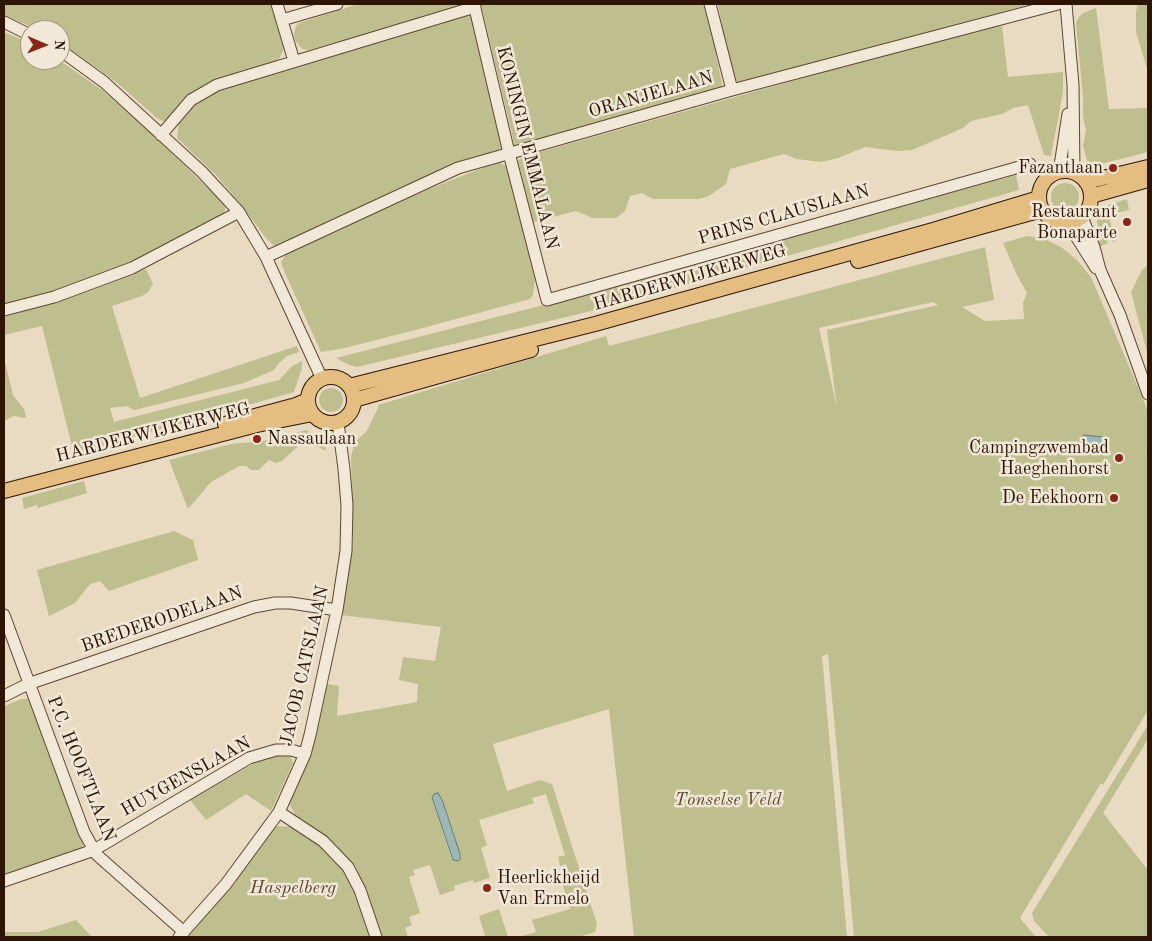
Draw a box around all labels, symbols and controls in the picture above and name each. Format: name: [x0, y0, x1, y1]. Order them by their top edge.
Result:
north arrow: [20, 20, 70, 70]
text: N: [52, 40, 66, 51]
street label: KONINGIN EMMALAAN: [491, 44, 563, 252]
street label: ORANJELAAN: [586, 67, 716, 123]
place label: Fazantlaan: [1018, 157, 1103, 179]
marker: Fazantlaan: [1107, 162, 1119, 174]
street label: PRINS CLAUSLAAN: [696, 180, 872, 250]
place label: Restaurant Bonaparte: [1031, 201, 1117, 243]
marker: Restaurant Bonaparte: [1121, 216, 1133, 228]
street label: HARDERWIJKERWEG: [591, 240, 789, 316]
street label: HARDERWIJKERWEG: [53, 398, 253, 468]
place label: Nassaulaan: [267, 428, 356, 450]
marker: Nassaulaan: [251, 433, 263, 445]
place label: Campingzwembad Haeghenhorst: [969, 437, 1109, 479]
marker: Campingzwembad Haeghenhorst: [1113, 452, 1125, 464]
place label: De Eekhoorn: [1002, 487, 1104, 509]
marker: De Eekhoorn: [1108, 492, 1120, 504]
street label: BREDERODELAAN: [78, 582, 246, 658]
street label: JACOB CATSLAAN: [276, 584, 334, 748]
street label: P.C. HOOFTLAAN: [42, 693, 120, 845]
street label: HUYGENSLAAN: [117, 732, 255, 822]
park label: Tonselse Veld: [675, 789, 781, 811]
place label: Heerlickheijd Van Ermelo: [497, 867, 600, 910]
park label: Haspelberg: [250, 877, 336, 899]
marker: Heerlickheijd Van Ermelo: [481, 882, 493, 894]

